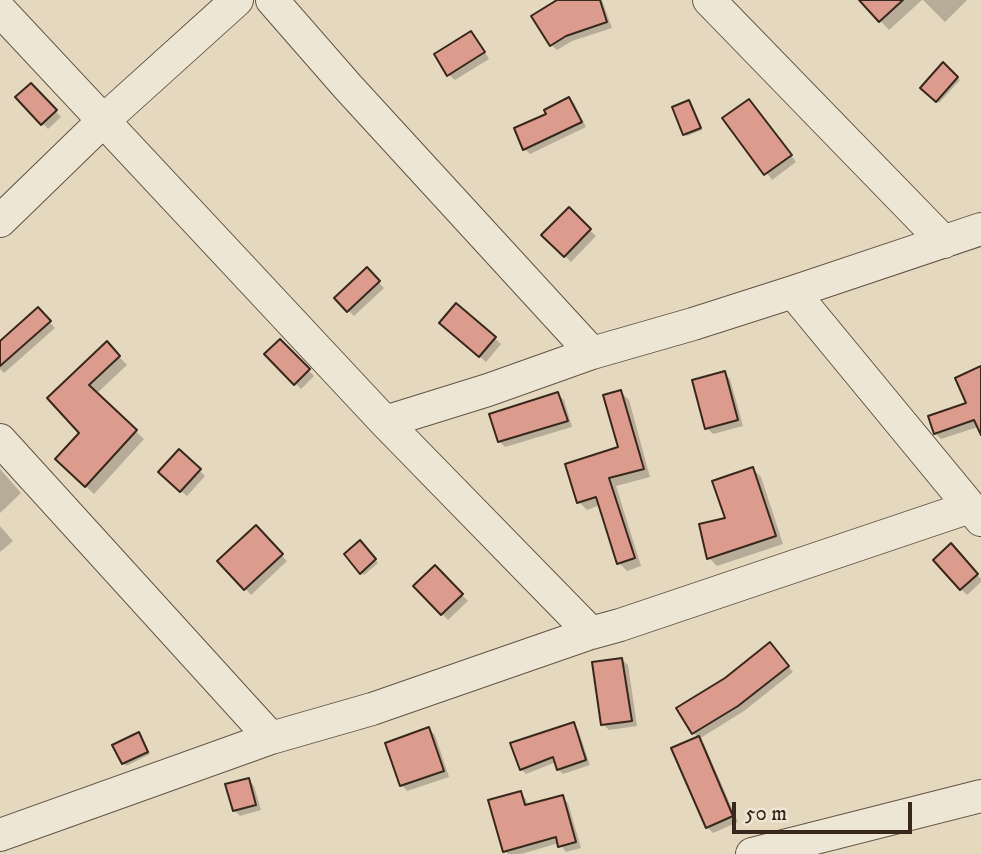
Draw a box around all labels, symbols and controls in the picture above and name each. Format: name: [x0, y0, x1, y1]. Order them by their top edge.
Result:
scale bar: [736, 788, 916, 832]
text: 50 m: [745, 801, 787, 827]

